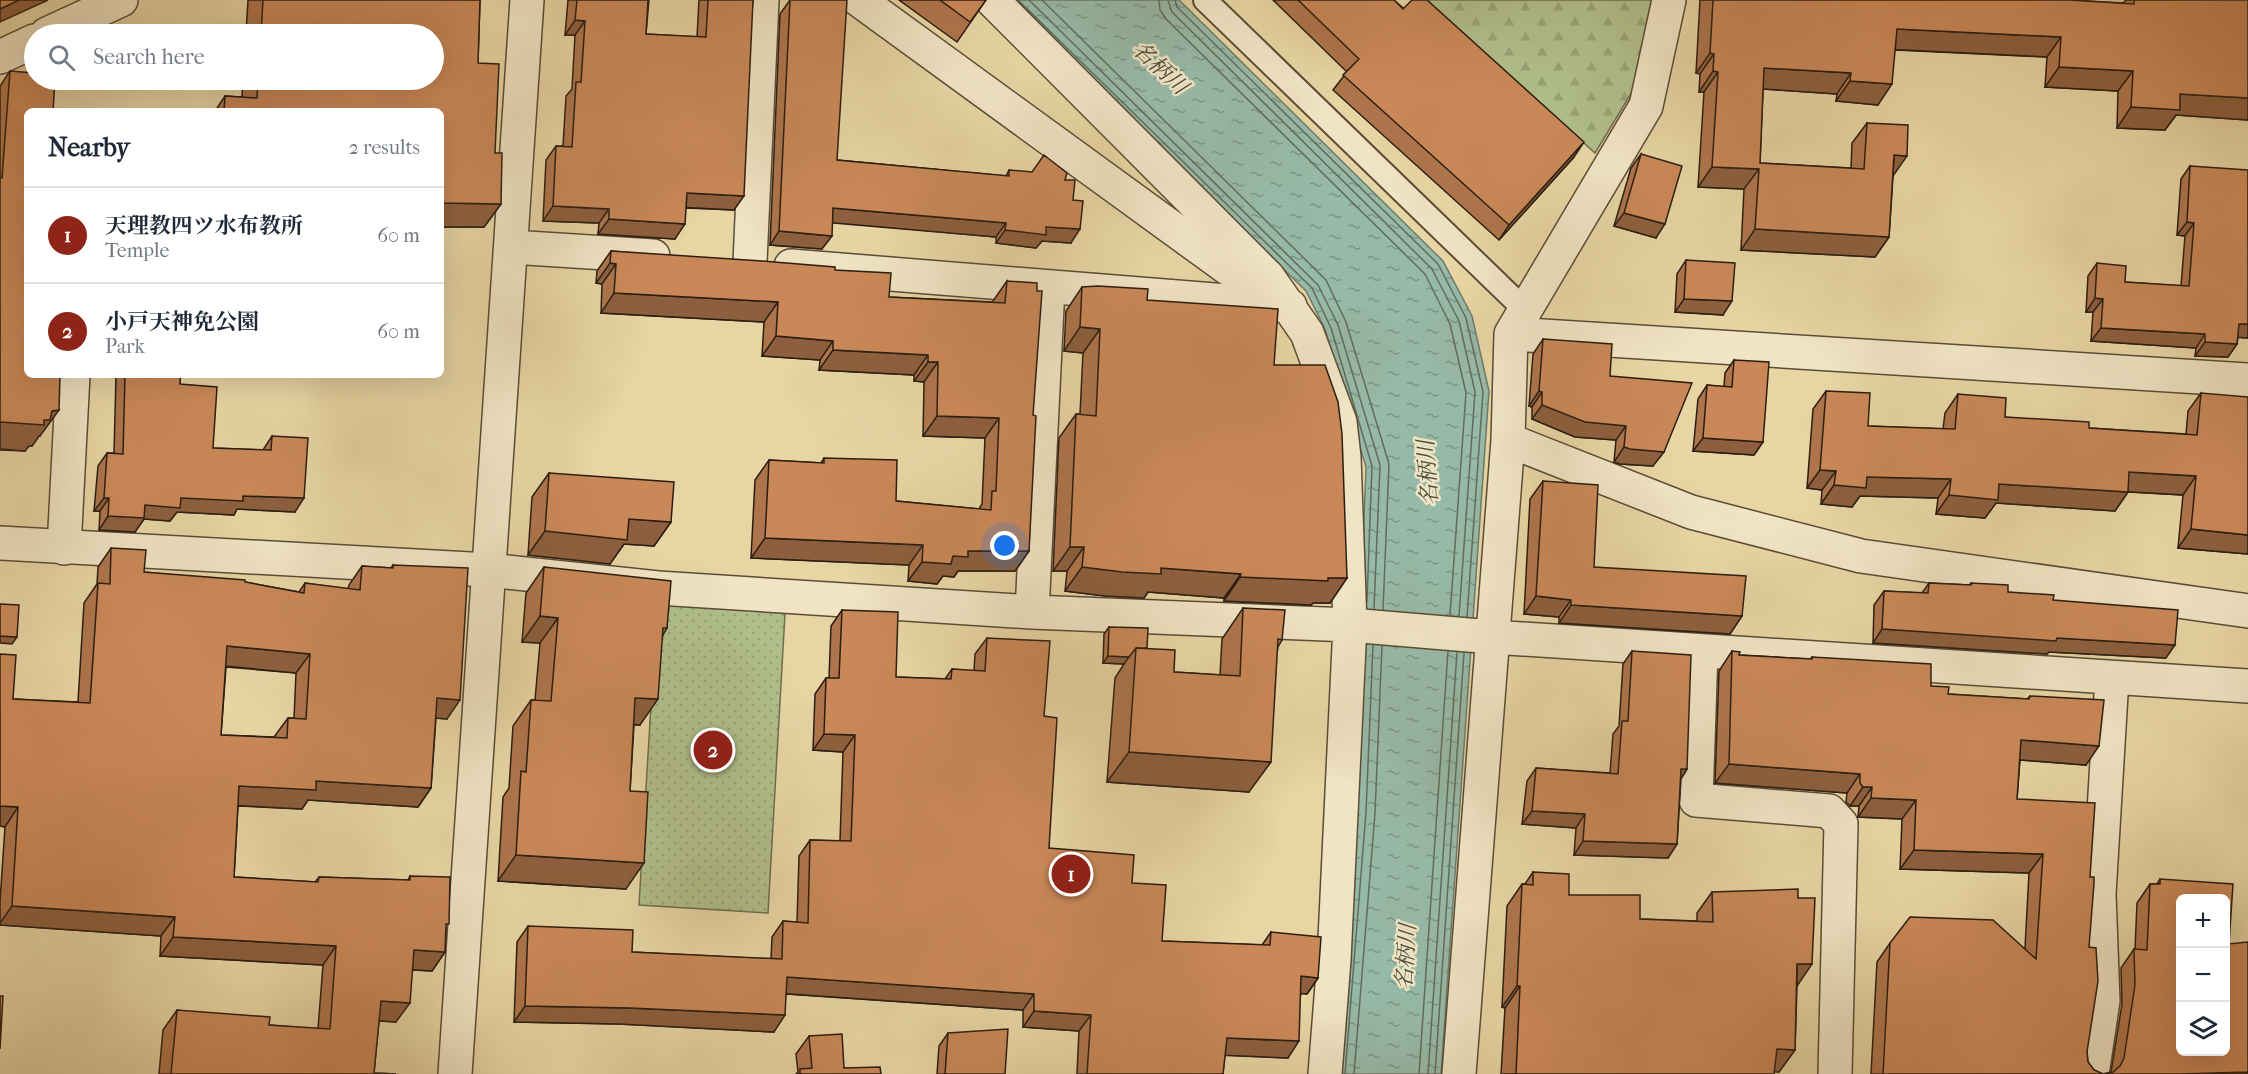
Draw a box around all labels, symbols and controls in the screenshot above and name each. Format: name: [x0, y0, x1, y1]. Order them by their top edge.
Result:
search box: [24, 24, 444, 90]
water label: 名柄川: [1127, 36, 1194, 101]
icon: search: [45, 41, 78, 74]
text: Search here: [93, 44, 205, 70]
text: Nearby: [48, 132, 130, 163]
text: 2 results: [349, 136, 420, 159]
text: 天理教四ツ水布教所: [105, 213, 303, 239]
text: 1: [64, 224, 71, 247]
text: 60 m: [377, 224, 420, 247]
text: Temple: [105, 239, 169, 262]
text: 小戸天神免公園: [105, 309, 259, 335]
text: 2: [62, 320, 73, 343]
text: 60 m: [377, 320, 420, 343]
text: Park: [105, 335, 145, 358]
water label: 名柄川: [1413, 437, 1443, 507]
your location: [990, 531, 1019, 560]
pin: 2: [694, 728, 732, 772]
pin: 1: [1052, 852, 1090, 896]
map controls: [2176, 894, 2230, 1056]
button: +: [2176, 894, 2230, 948]
water label: 名柄川: [1391, 921, 1421, 991]
button: −: [2176, 948, 2230, 1002]
button: layers: [2176, 1002, 2230, 1056]

